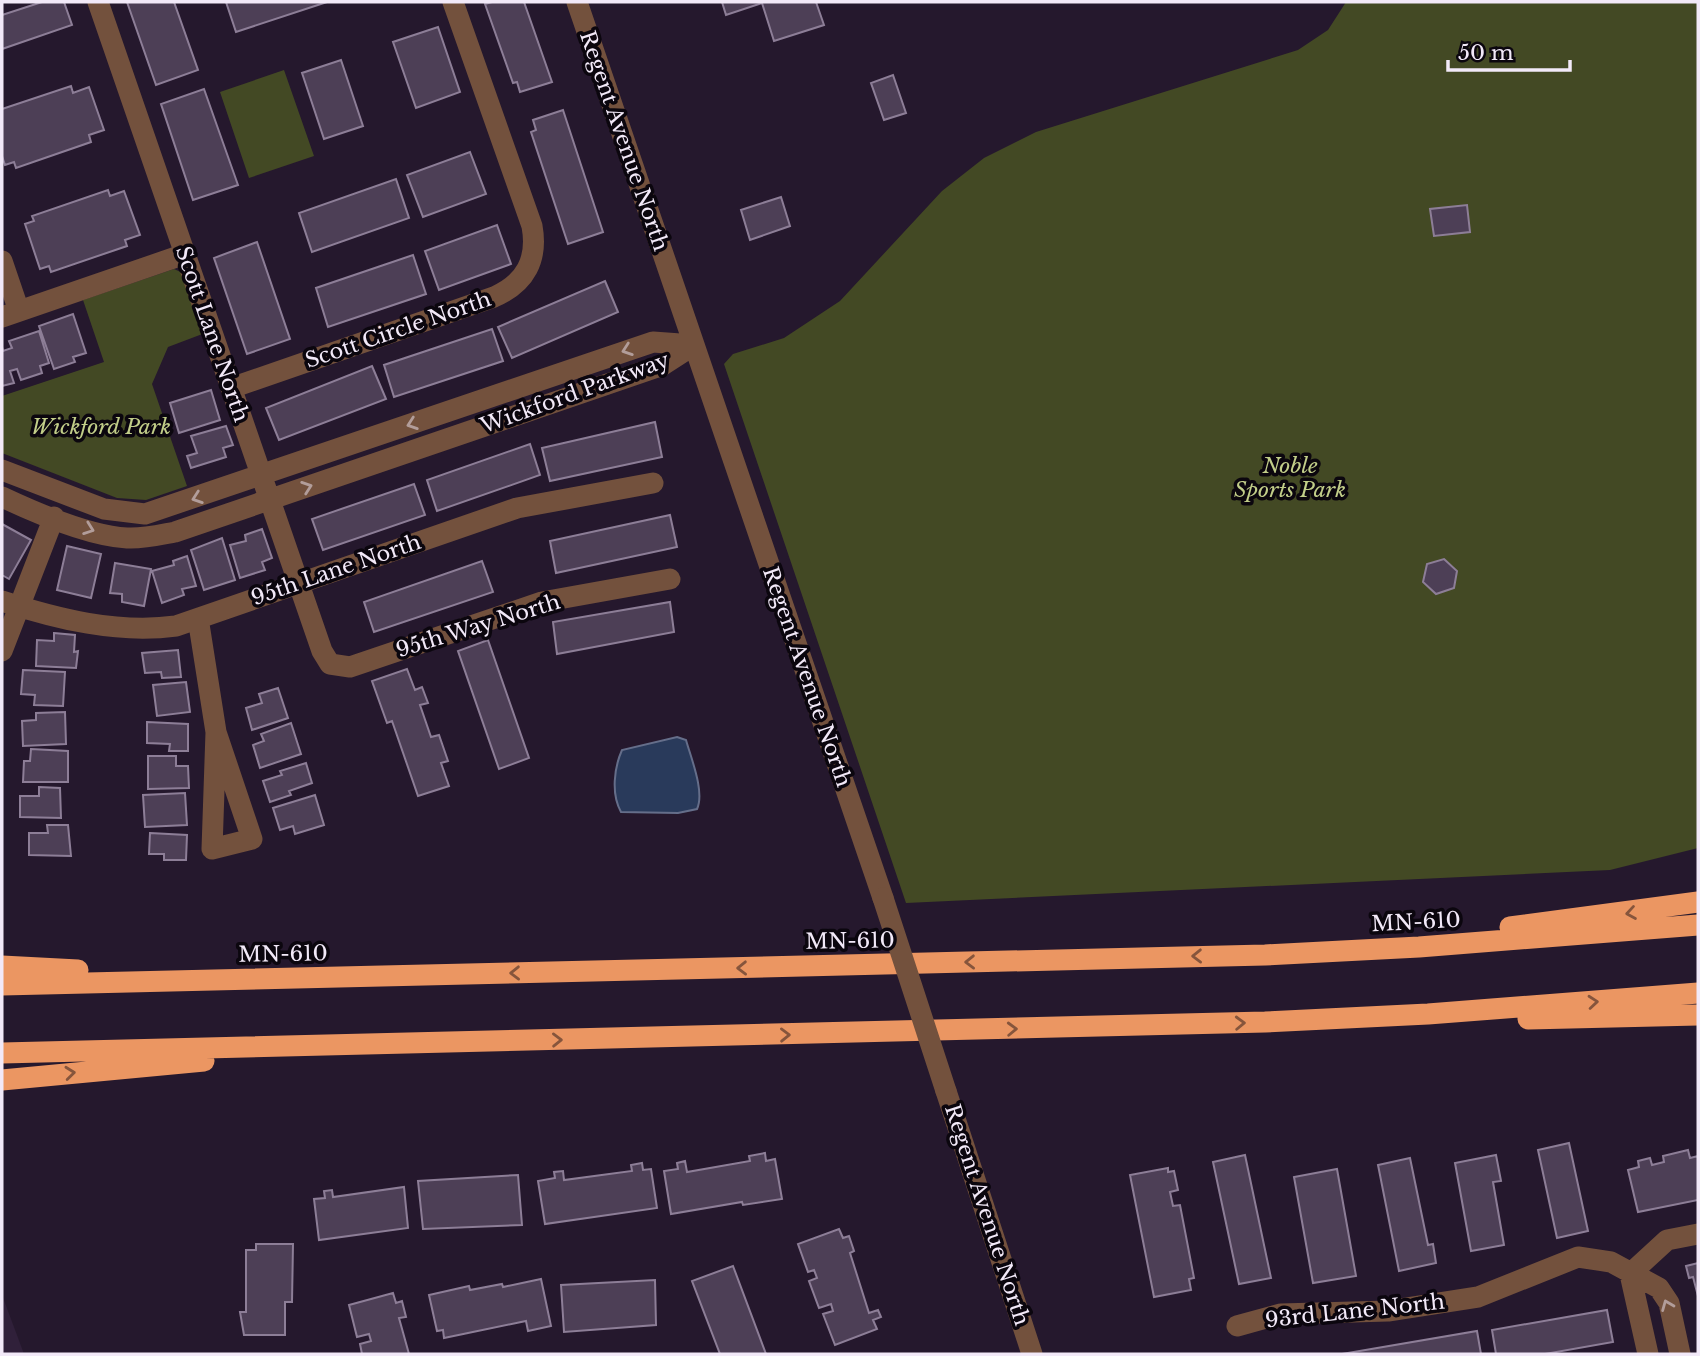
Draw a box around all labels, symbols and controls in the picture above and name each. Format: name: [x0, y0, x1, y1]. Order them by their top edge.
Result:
street label: Regent Avenue North: [574, 28, 674, 254]
scale bar: [1448, 28, 1570, 72]
text: 50 m: [1458, 40, 1514, 66]
street label: Scott Lane North: [170, 243, 254, 425]
street label: Scott Circle North: [302, 286, 494, 374]
one-way arrow: [621, 342, 634, 356]
street label: Wickford Parkway: [476, 347, 674, 440]
park label: Wickford Park: [31, 414, 171, 440]
one-way arrow: [406, 416, 418, 430]
park label: Noble Sports Park: [1234, 453, 1346, 503]
one-way arrow: [300, 481, 313, 495]
one-way arrow: [191, 490, 203, 504]
one-way arrow: [82, 521, 94, 535]
street label: 95th Lane North: [248, 529, 424, 611]
street label: Regent Avenue North: [757, 564, 857, 790]
street label: 95th Way North: [393, 589, 563, 663]
one-way arrow: [1625, 905, 1637, 920]
street label: MN-610: [1371, 907, 1461, 937]
street label: MN-610: [805, 927, 895, 955]
street label: MN-610: [238, 940, 328, 968]
one-way arrow: [1191, 949, 1202, 964]
one-way arrow: [964, 955, 975, 970]
one-way arrow: [736, 960, 747, 975]
one-way arrow: [509, 965, 520, 981]
one-way arrow: [1588, 995, 1599, 1010]
one-way arrow: [1234, 1015, 1245, 1030]
one-way arrow: [1007, 1022, 1018, 1037]
one-way arrow: [779, 1027, 790, 1042]
one-way arrow: [553, 1032, 563, 1048]
one-way arrow: [64, 1065, 75, 1080]
street label: Regent Avenue North: [939, 1101, 1035, 1329]
street label: 93rd Lane North: [1264, 1289, 1446, 1333]
one-way arrow: [1662, 1300, 1676, 1312]

